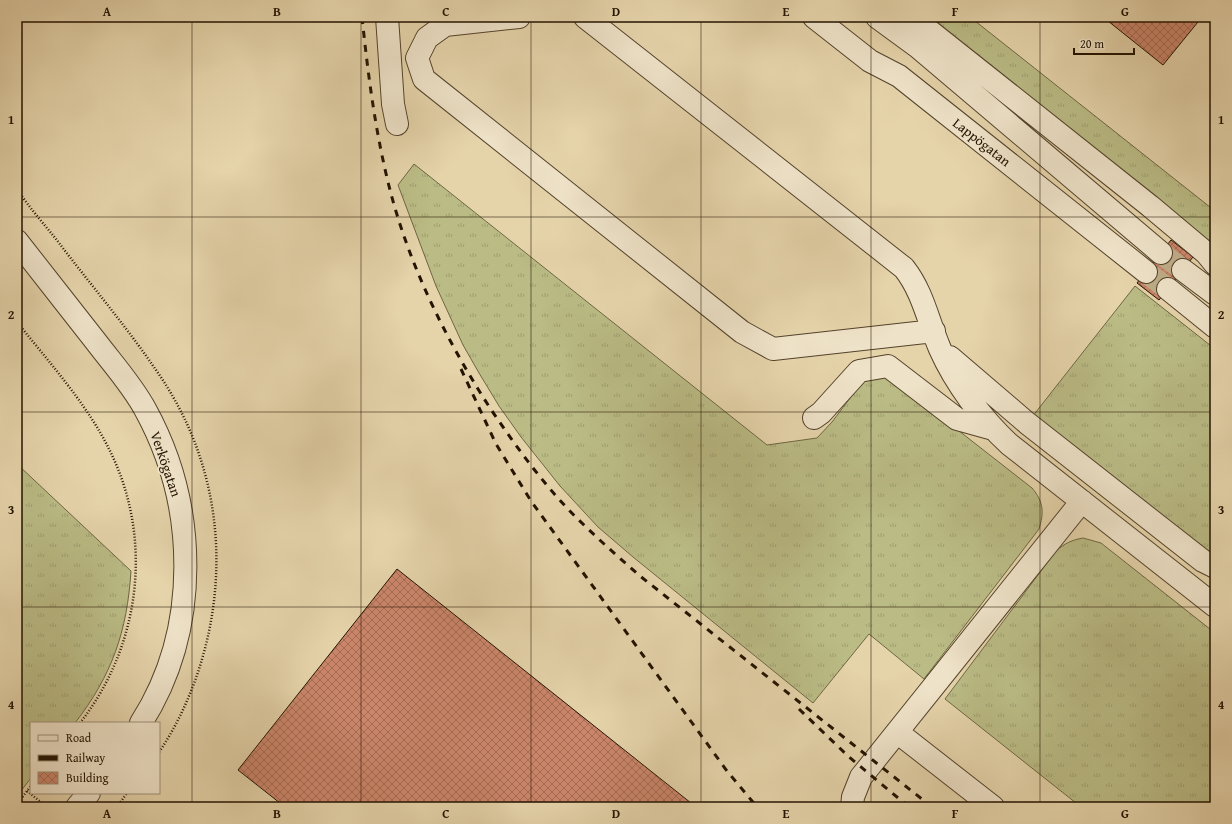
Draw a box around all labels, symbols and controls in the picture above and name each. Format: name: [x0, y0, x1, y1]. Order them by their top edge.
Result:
text: A: [103, 2, 112, 21]
text: B: [273, 2, 281, 21]
text: C: [442, 2, 450, 21]
text: D: [612, 2, 620, 21]
text: E: [783, 2, 790, 21]
text: F: [952, 2, 959, 21]
text: G: [1121, 2, 1129, 21]
scale bar: [1074, 30, 1134, 56]
text: 20 m: [1080, 35, 1104, 52]
text: 1: [8, 110, 14, 129]
text: 1: [1218, 110, 1224, 129]
street label: Lappögatan: [949, 113, 1015, 171]
text: 2: [8, 305, 15, 324]
text: 2: [1218, 305, 1225, 324]
street label: Verkögatan: [145, 429, 187, 500]
text: 3: [8, 500, 14, 519]
text: 3: [1218, 500, 1224, 519]
text: 4: [8, 695, 15, 714]
text: 4: [1218, 695, 1225, 714]
legend: [30, 722, 160, 794]
text: Road: [66, 729, 92, 746]
text: Railway: [66, 749, 105, 766]
text: Building: [66, 769, 109, 786]
text: A: [103, 804, 112, 823]
text: B: [273, 804, 281, 823]
text: C: [442, 804, 450, 823]
text: D: [612, 804, 620, 823]
text: E: [783, 804, 790, 823]
text: F: [952, 804, 959, 823]
text: G: [1121, 804, 1129, 823]

